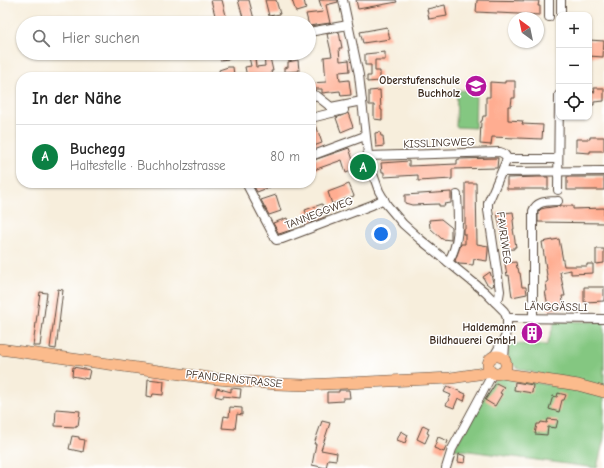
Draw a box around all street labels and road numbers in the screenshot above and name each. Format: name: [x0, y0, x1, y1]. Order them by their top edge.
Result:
street label: KISSLINGWEG: [403, 135, 475, 151]
street label: TANNEGGWEG: [283, 194, 355, 232]
street label: FAVRIWEG: [494, 211, 514, 265]
street label: LÄNGGÄSSLI: [524, 300, 588, 314]
street label: PFANDERNSTRASSE: [185, 367, 283, 391]

